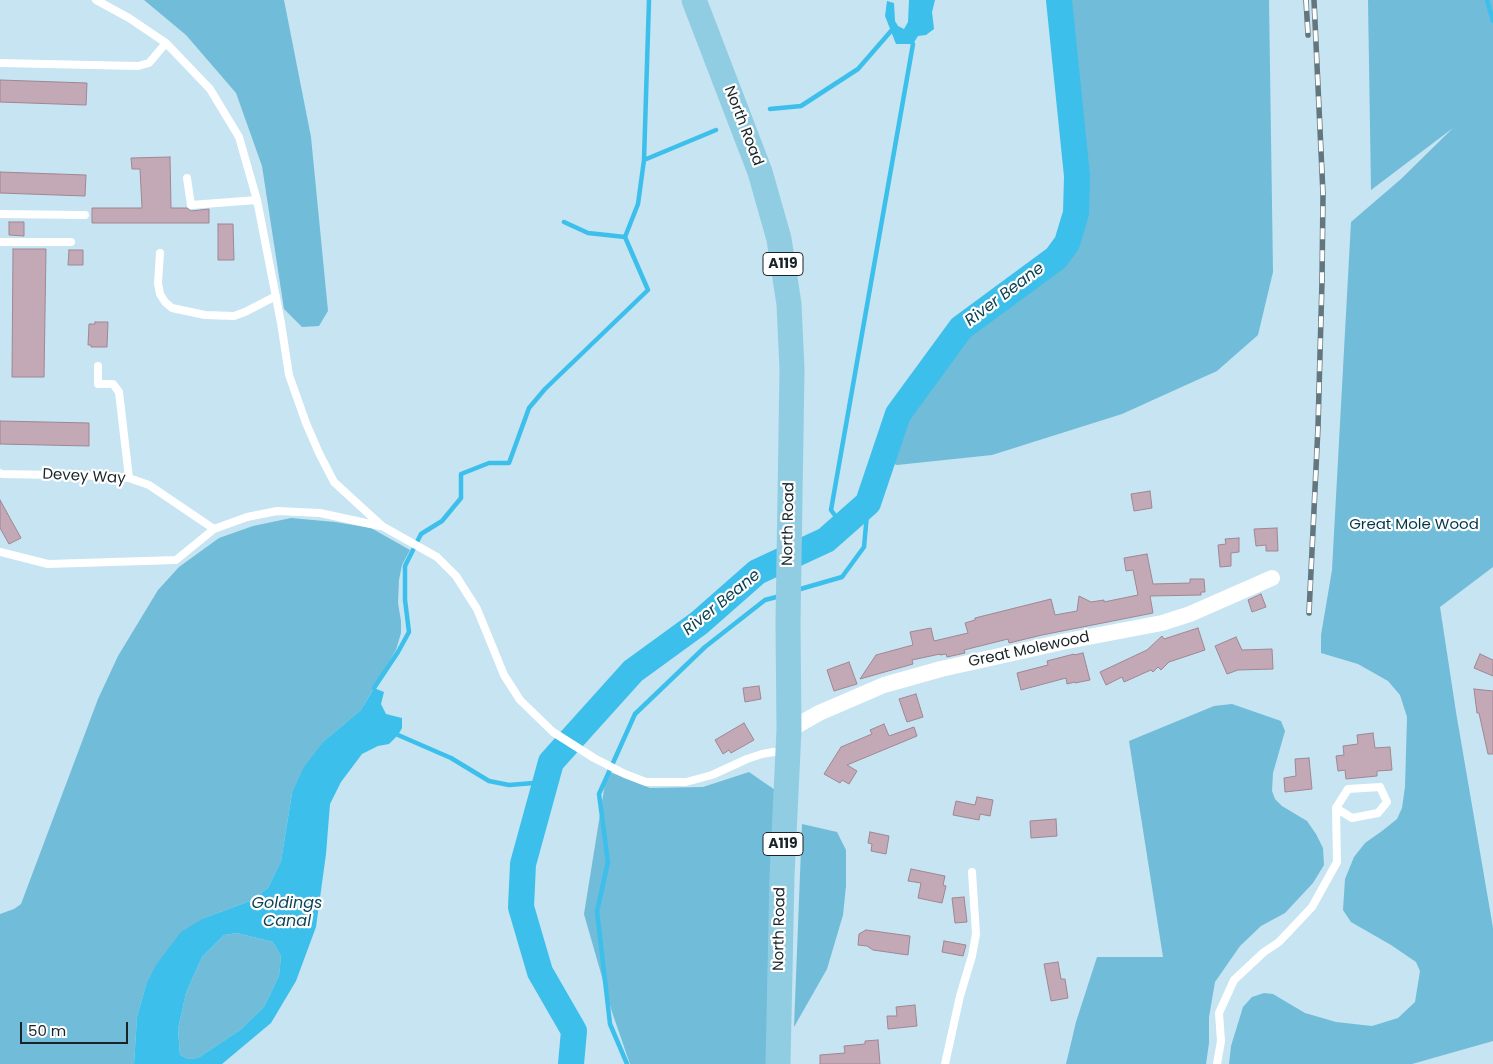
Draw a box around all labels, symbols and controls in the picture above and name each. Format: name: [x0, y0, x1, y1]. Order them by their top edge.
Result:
street label: North Road: [720, 84, 766, 168]
road number: A119: [763, 252, 803, 276]
water label: River Beane: [962, 259, 1048, 331]
street label: Devey Way: [42, 466, 126, 488]
street label: North Road: [779, 482, 799, 566]
park label: Great Mole Wood: [1349, 516, 1479, 534]
water label: River Beane: [679, 566, 765, 640]
street label: Great Molewood: [967, 628, 1091, 672]
road number: A119: [763, 832, 803, 856]
street label: North Road: [770, 887, 790, 971]
water label: Goldings Canal: [252, 894, 322, 932]
scale bar: [22, 1012, 130, 1044]
text: 50 m: [28, 1020, 66, 1041]

